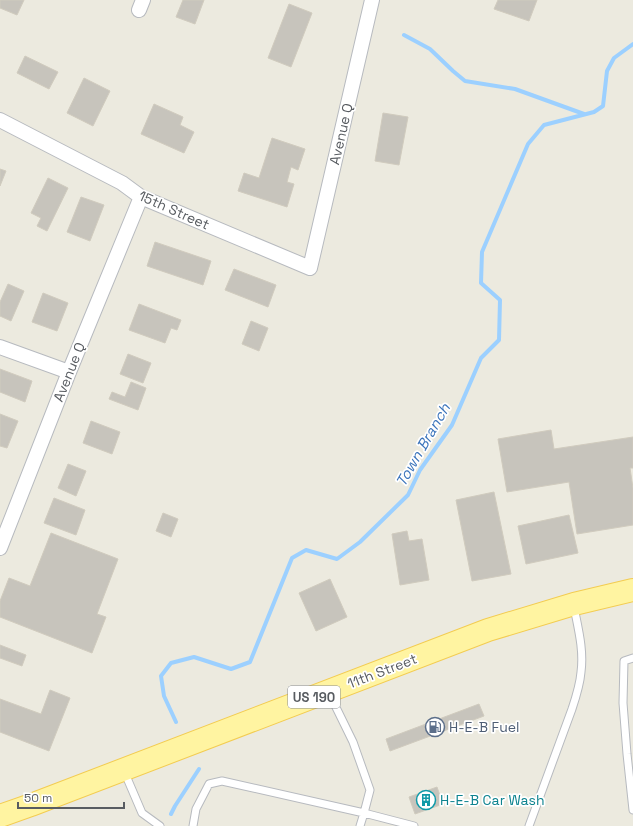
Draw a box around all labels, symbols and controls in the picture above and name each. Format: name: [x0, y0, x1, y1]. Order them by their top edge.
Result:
street label: Avenue Q: [325, 102, 357, 166]
street label: 15th Street: [136, 186, 212, 234]
street label: Avenue Q: [49, 340, 89, 404]
water label: Town Branch: [391, 399, 454, 490]
street label: 11th Street: [345, 649, 419, 693]
road number: US 190: [288, 686, 340, 708]
fuel station icon: H-E-B Fuel: [424, 716, 446, 738]
place label: H-E-B Fuel: [449, 718, 519, 736]
scale bar: [18, 784, 124, 810]
building icon: H-E-B Car Wash: [415, 789, 437, 811]
text: 50 m: [24, 790, 52, 806]
place label: H-E-B Car Wash: [440, 791, 544, 809]

